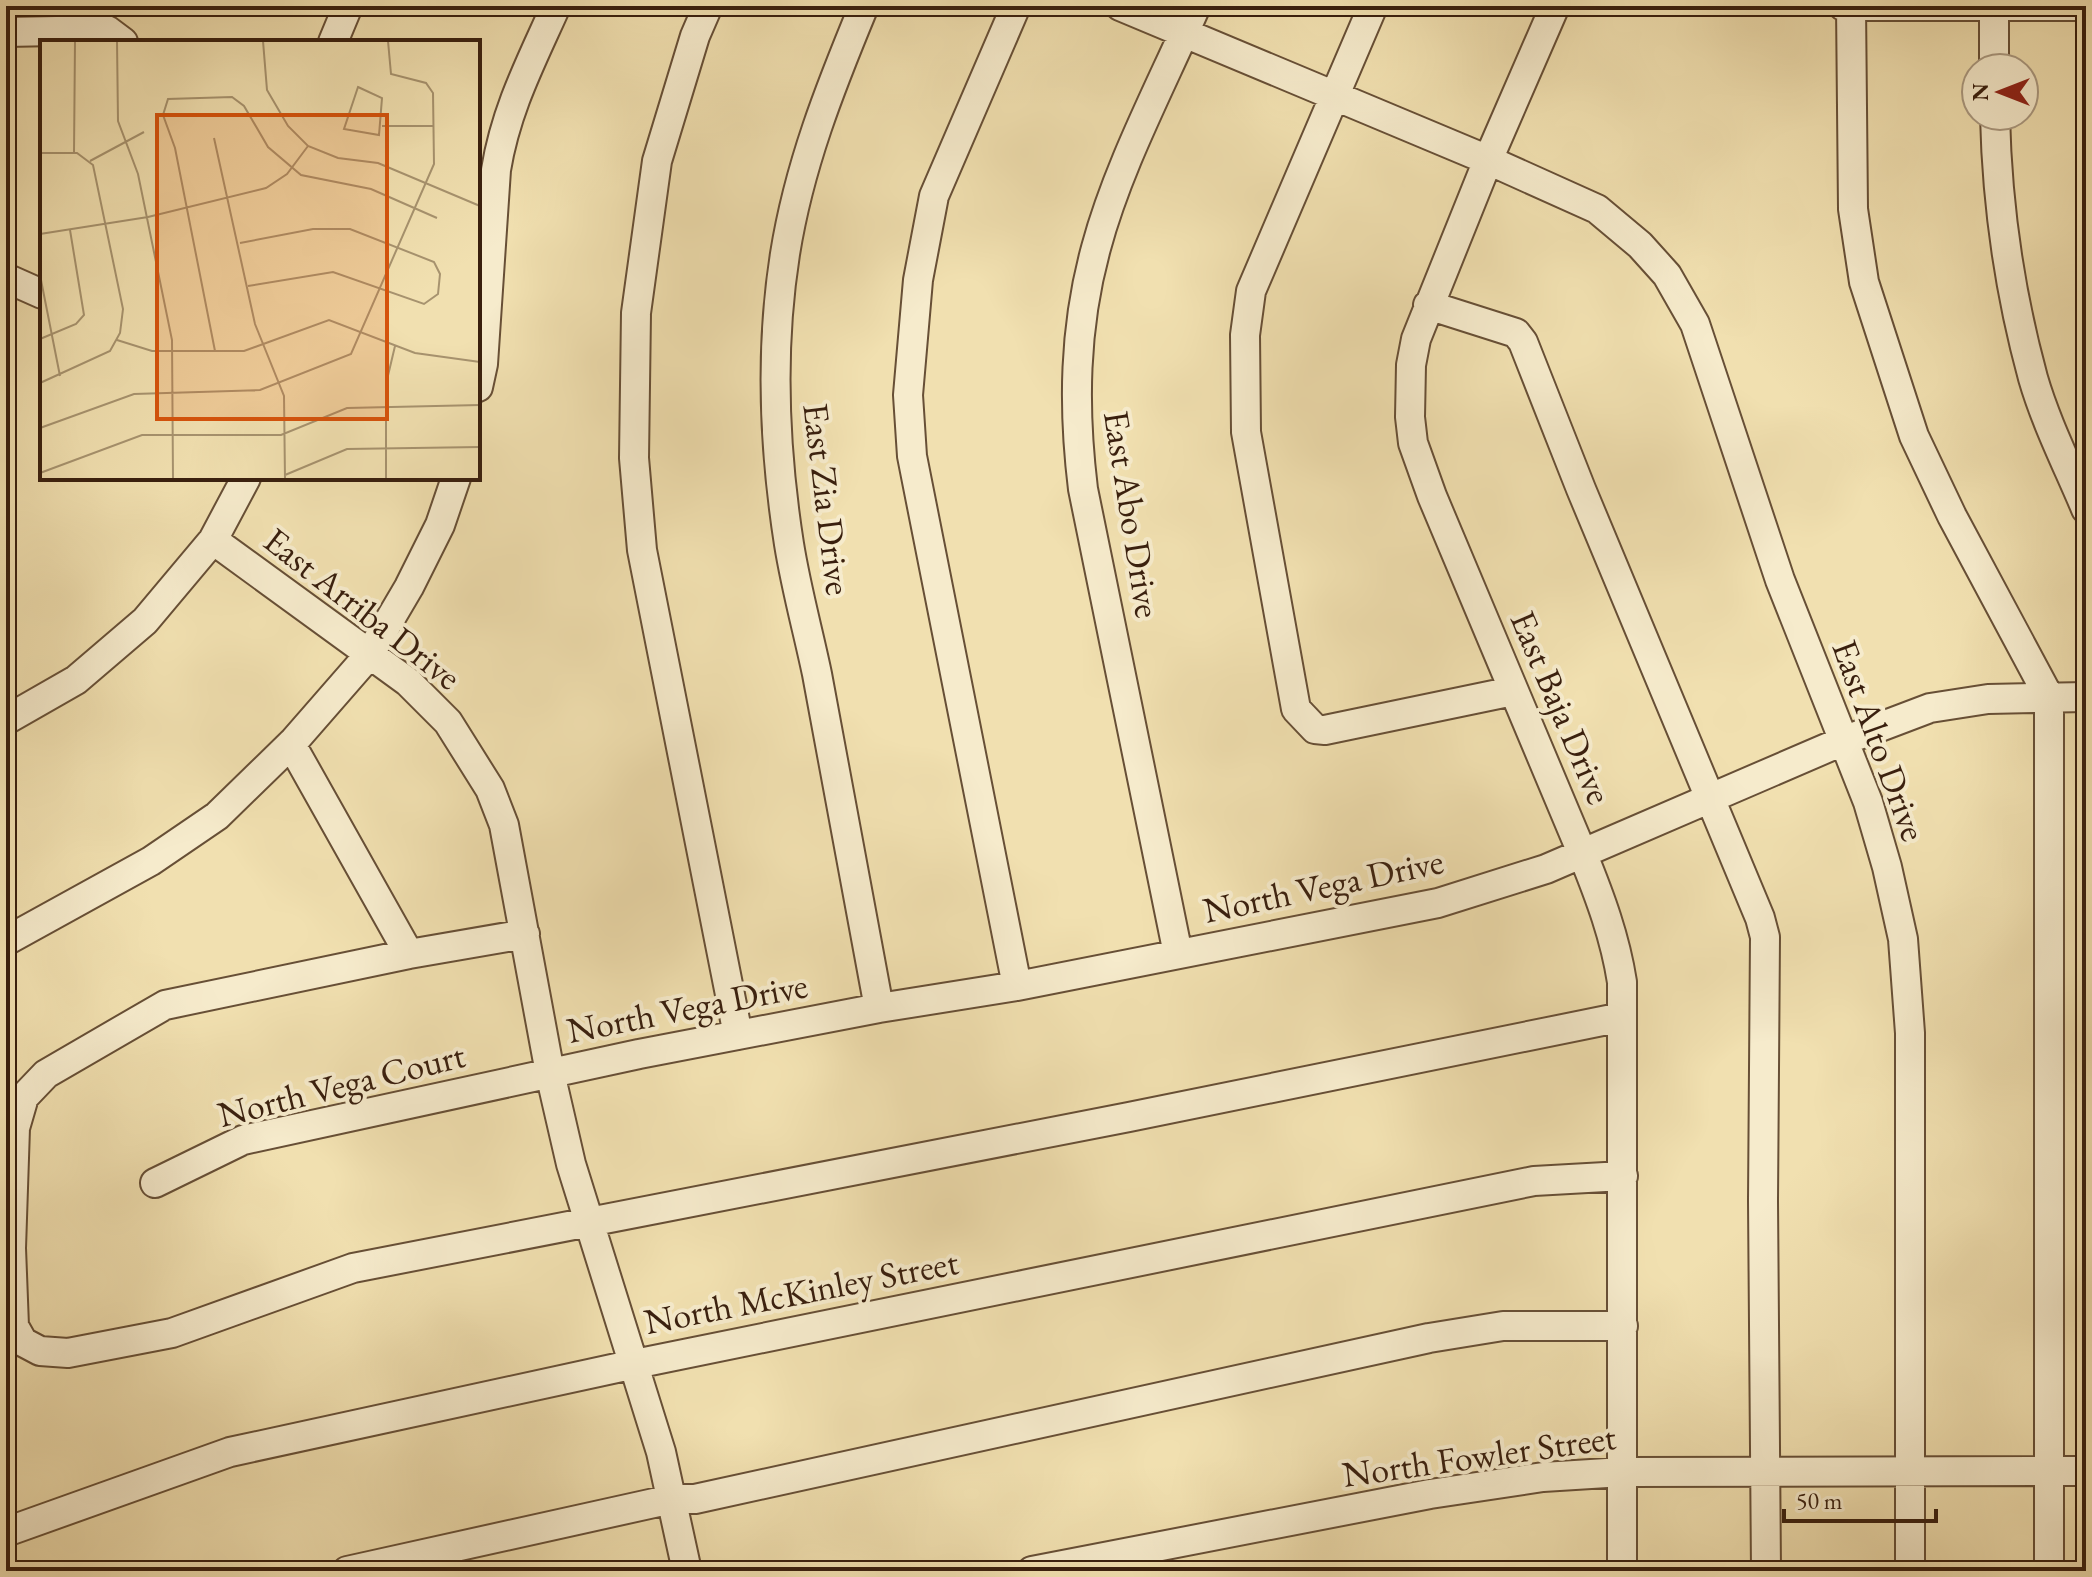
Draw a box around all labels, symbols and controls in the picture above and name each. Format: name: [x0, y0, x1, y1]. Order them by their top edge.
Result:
inset map: [40, 40, 480, 480]
north arrow: [1960, 52, 2040, 132]
text: N: [1966, 83, 1995, 101]
street label: East Zia Drive: [792, 400, 863, 598]
street label: East Abo Drive: [1093, 407, 1172, 621]
street label: East Arriba Drive: [254, 517, 471, 700]
street label: East Baja Drive: [1500, 603, 1623, 811]
street label: East Alto Drive: [1821, 633, 1938, 847]
street label: North Vega Drive: [1199, 837, 1447, 934]
street label: North Vega Drive: [563, 961, 811, 1054]
street label: North Vega Court: [213, 1031, 470, 1138]
street label: North McKinley Street: [640, 1238, 963, 1345]
street label: North Fowler Street: [1339, 1413, 1620, 1498]
scale bar: [1784, 1473, 1936, 1523]
text: 50 m: [1796, 1485, 1843, 1516]

